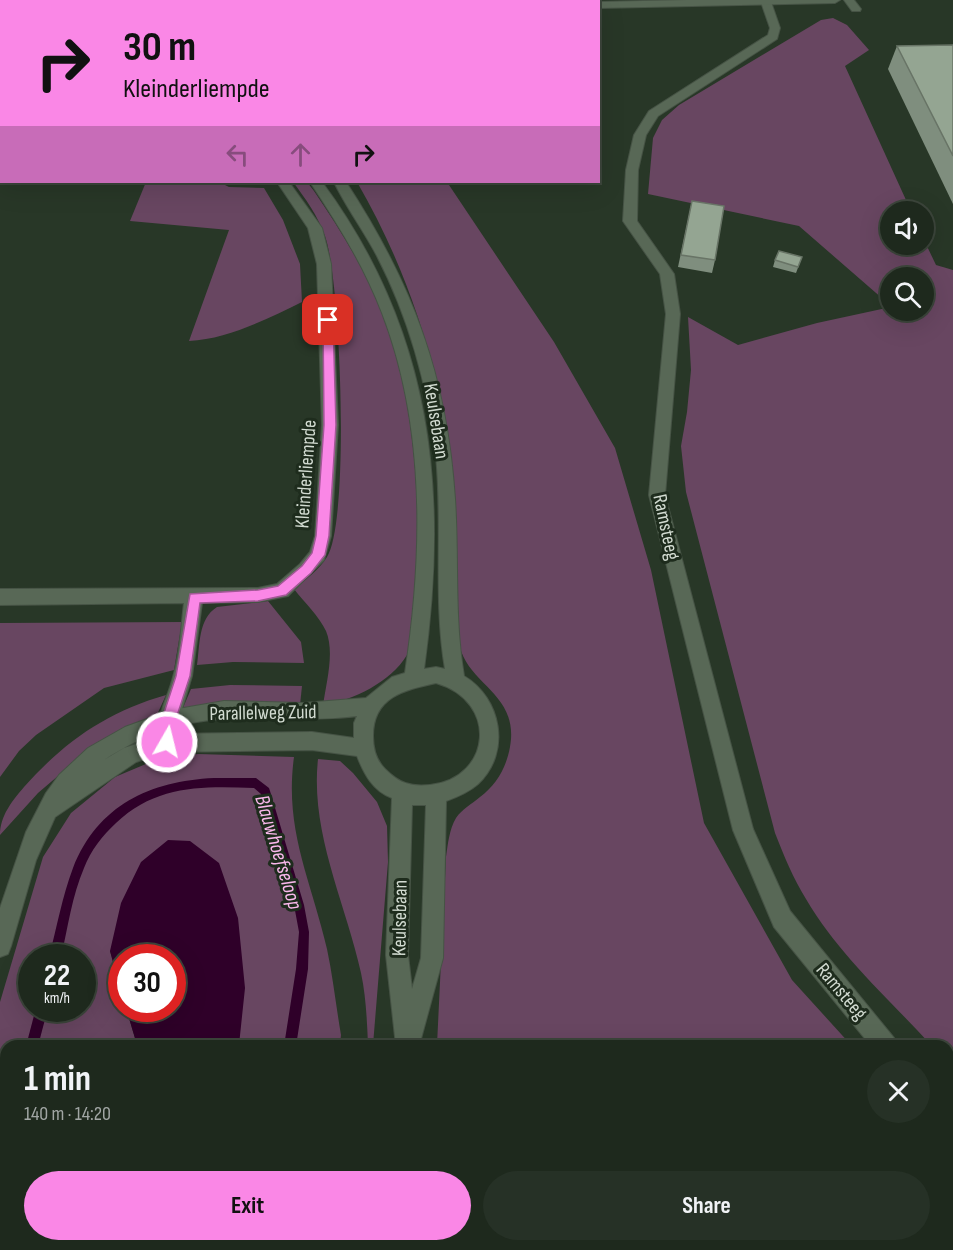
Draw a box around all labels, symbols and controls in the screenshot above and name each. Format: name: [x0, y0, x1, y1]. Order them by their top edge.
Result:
text: 30 m: [123, 22, 196, 73]
icon: right: [24, 24, 102, 102]
text: Kleinderliempde: [123, 73, 270, 105]
icon: left: [221, 138, 254, 171]
icon: ahead: [284, 138, 317, 171]
icon: right: [347, 138, 380, 171]
map controls: [880, 201, 934, 321]
button: sound: [880, 201, 934, 255]
button: search: [880, 267, 934, 321]
pin: [302, 294, 353, 345]
icon: arrive: [311, 303, 344, 336]
street label: Keulsebaan: [418, 382, 454, 461]
street label: Kleinderliempde: [290, 419, 322, 529]
street label: Ramsteeg: [647, 492, 685, 562]
street label: Parallelweg Zuid: [209, 700, 317, 726]
position arrow: [135, 710, 199, 774]
water label: Blauwhoefseloop: [249, 792, 308, 913]
street label: Keulsebaan: [387, 880, 413, 956]
speed limit sign: 30: [108, 944, 186, 1022]
text: 22: [44, 958, 70, 994]
street label: Ramsteeg: [811, 958, 872, 1025]
text: km/h: [44, 989, 70, 1008]
text: 1 min: [24, 1058, 91, 1101]
button: close: [867, 1060, 930, 1123]
text: 140 m · 14:20: [24, 1102, 111, 1126]
button: Exit: [24, 1171, 471, 1240]
button: Share: [483, 1171, 930, 1240]

